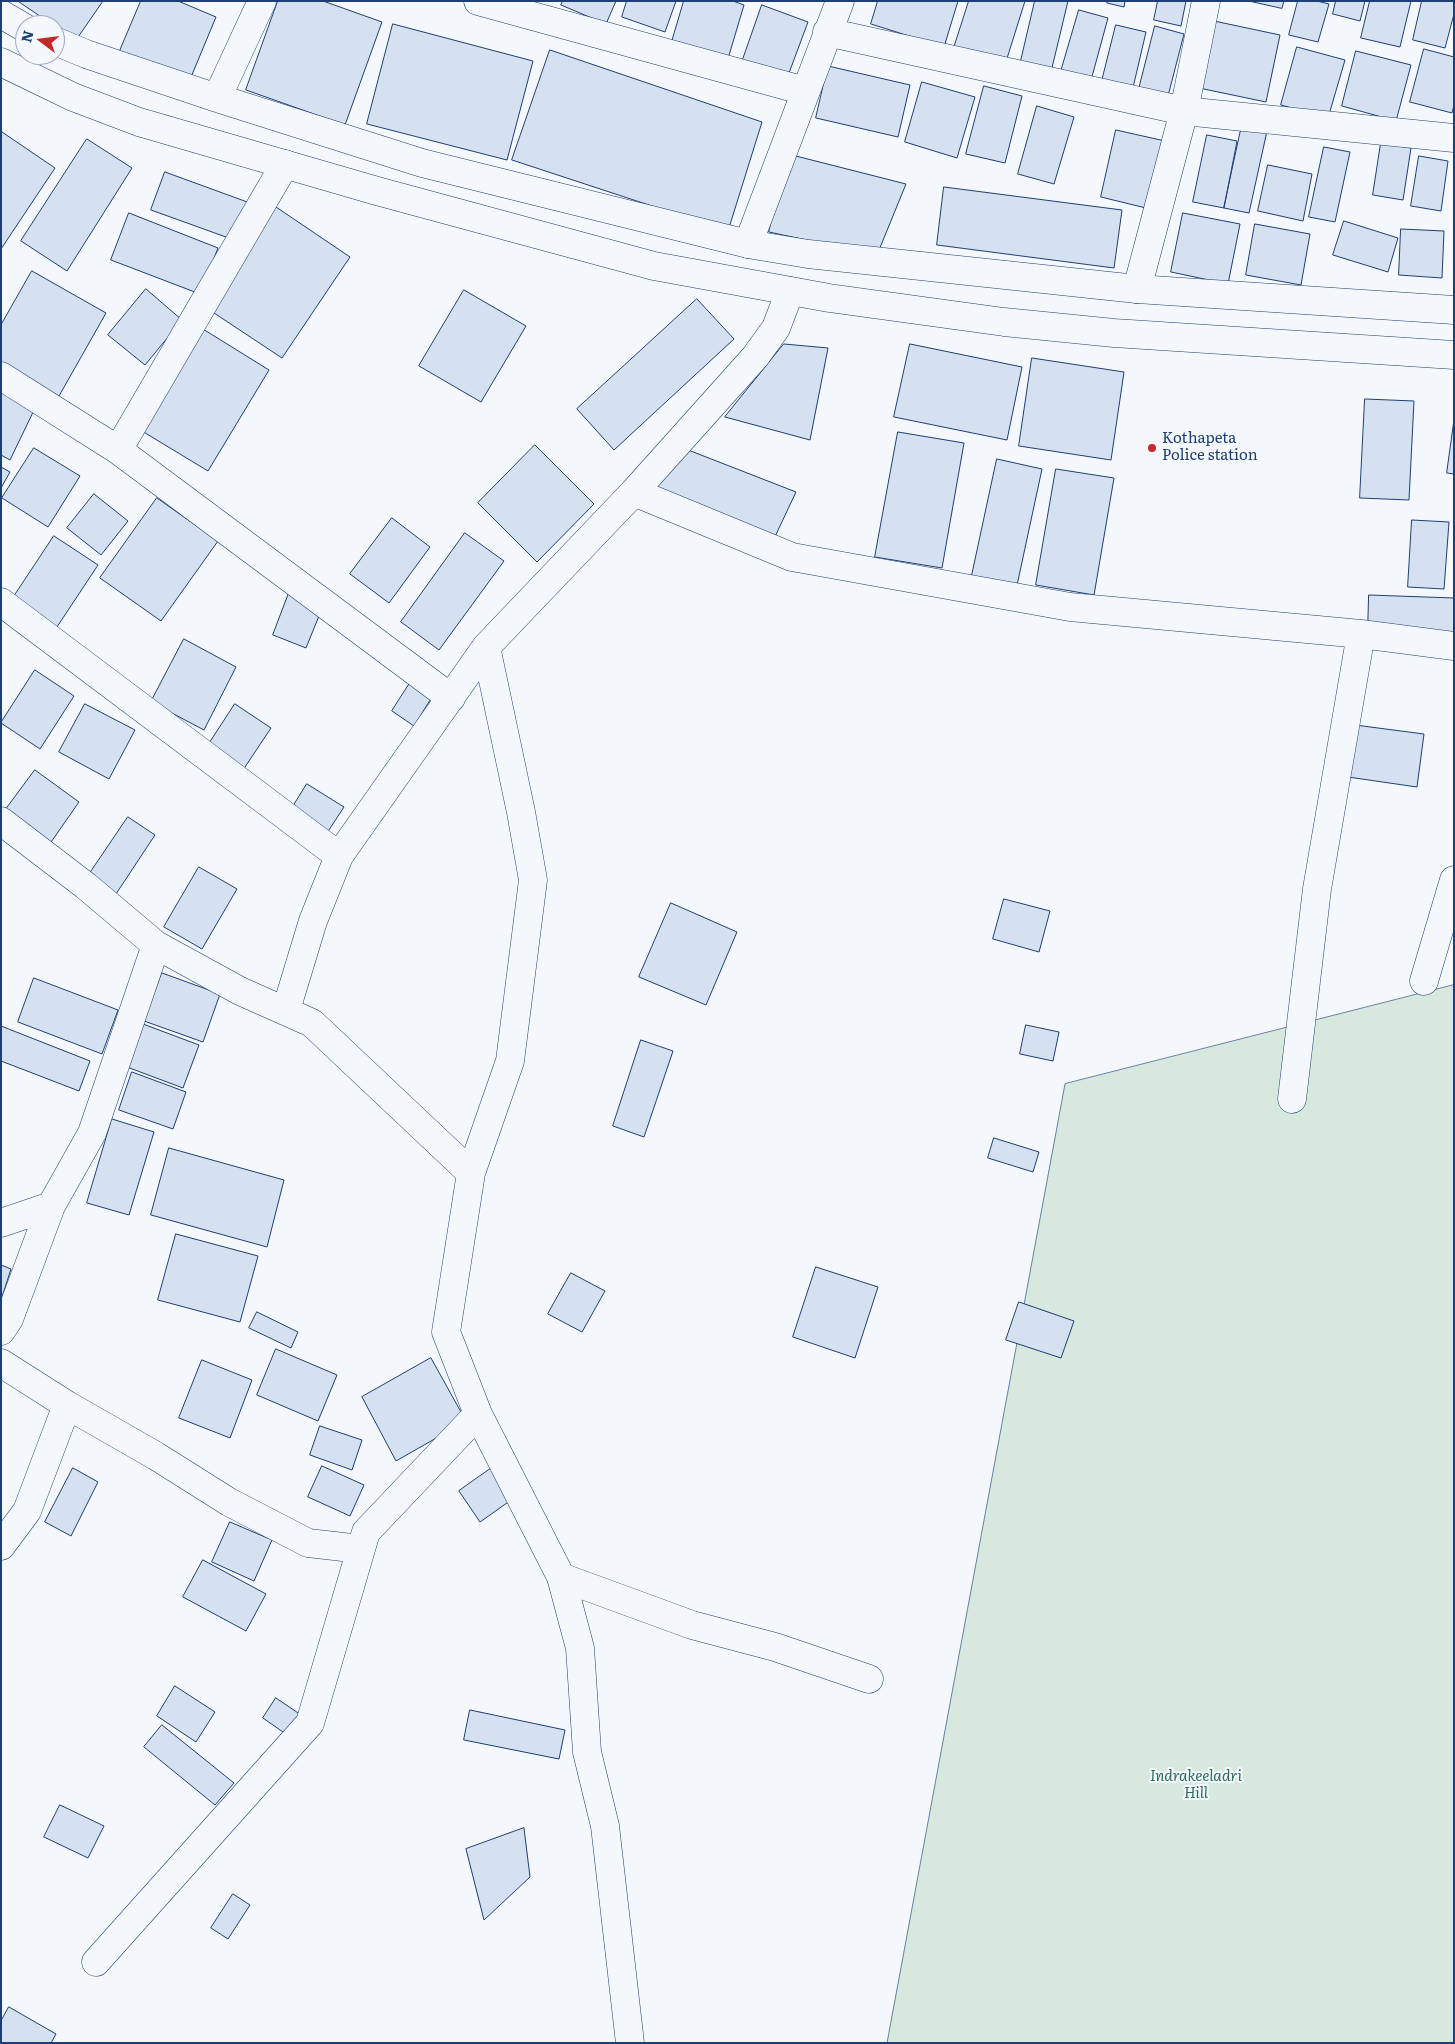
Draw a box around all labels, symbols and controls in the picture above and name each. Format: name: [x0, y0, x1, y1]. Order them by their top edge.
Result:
north arrow: [15, 15, 65, 65]
text: N: [15, 28, 38, 45]
place label: Kothapeta Police station: [1162, 430, 1258, 465]
marker: Kothapeta Police station: [1146, 442, 1158, 454]
park label: Indrakeeladri Hill: [1150, 1768, 1242, 1803]

